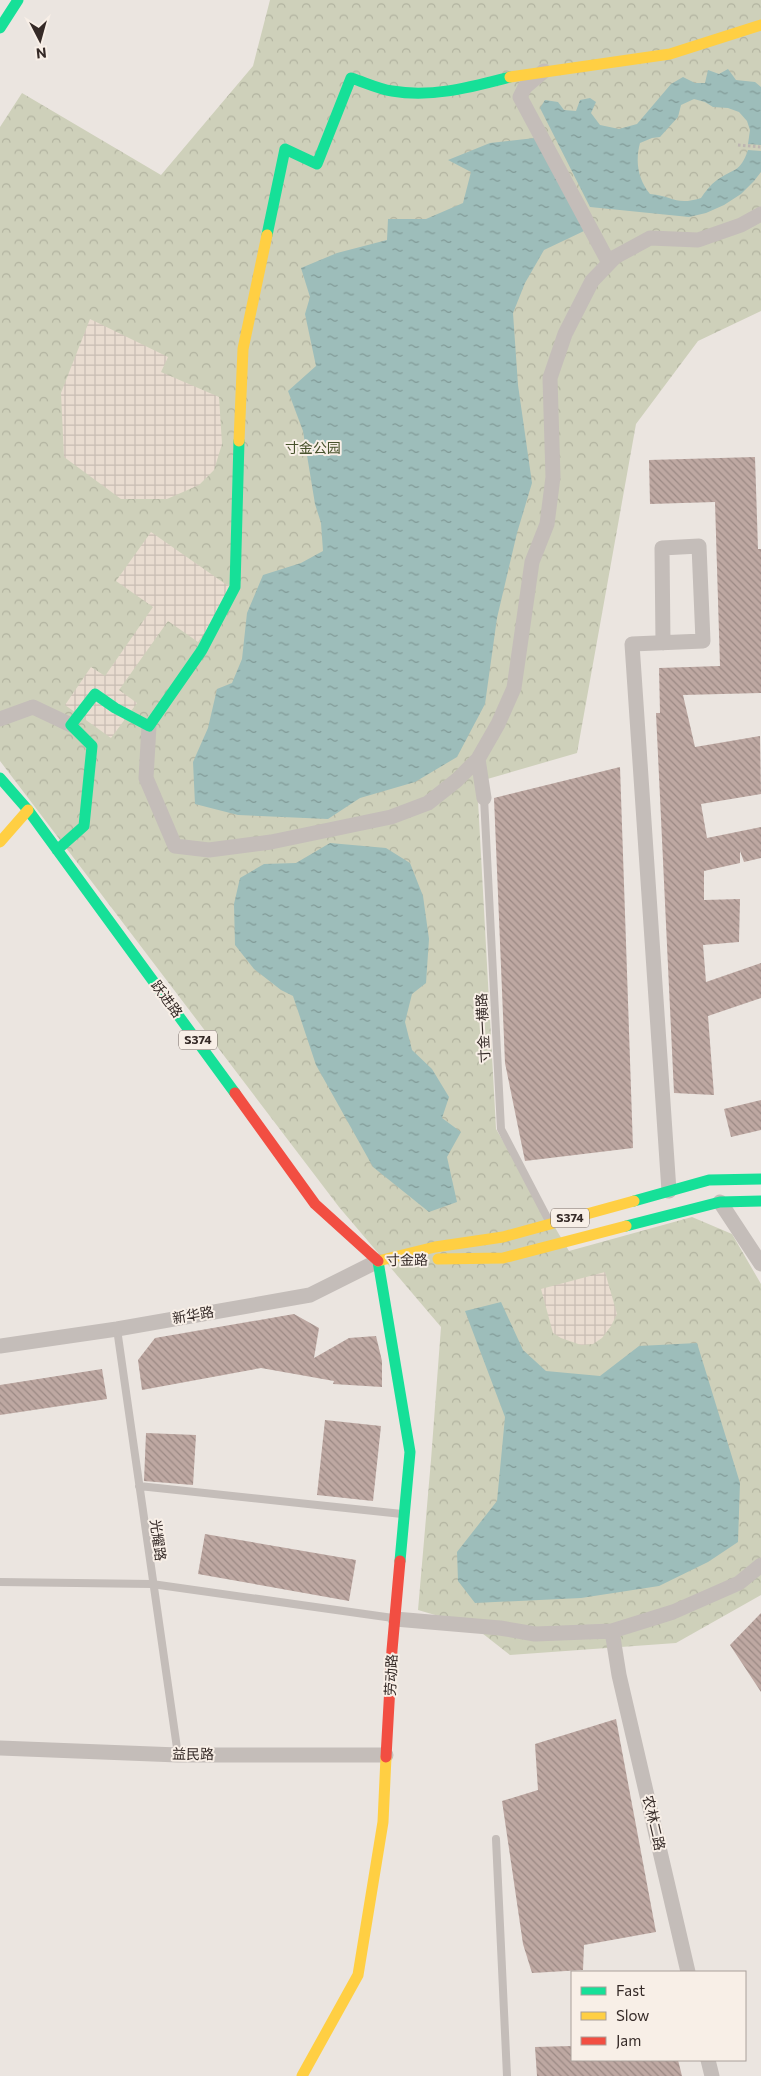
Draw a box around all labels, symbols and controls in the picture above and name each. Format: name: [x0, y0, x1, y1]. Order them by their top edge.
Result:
north arrow: [15, 15, 65, 65]
text: N: [35, 44, 48, 62]
park label: 寸金公园: [285, 439, 341, 456]
street label: 跃进路: [148, 977, 187, 1021]
street label: 寸金一横路: [472, 993, 493, 1063]
road number: S374: [179, 1030, 217, 1050]
road number: S374: [551, 1208, 589, 1228]
street label: 寸金路: [386, 1251, 428, 1268]
street label: 新华路: [171, 1302, 215, 1327]
street label: 光耀路: [147, 1518, 170, 1562]
street label: 劳动路: [381, 1654, 400, 1696]
street label: 益民路: [172, 1745, 214, 1762]
street label: 农林二路: [640, 1794, 669, 1852]
legend: [571, 1971, 746, 2061]
text: Fast: [616, 1981, 645, 1999]
text: Slow: [616, 2006, 649, 2024]
text: Jam: [616, 2031, 641, 2049]

